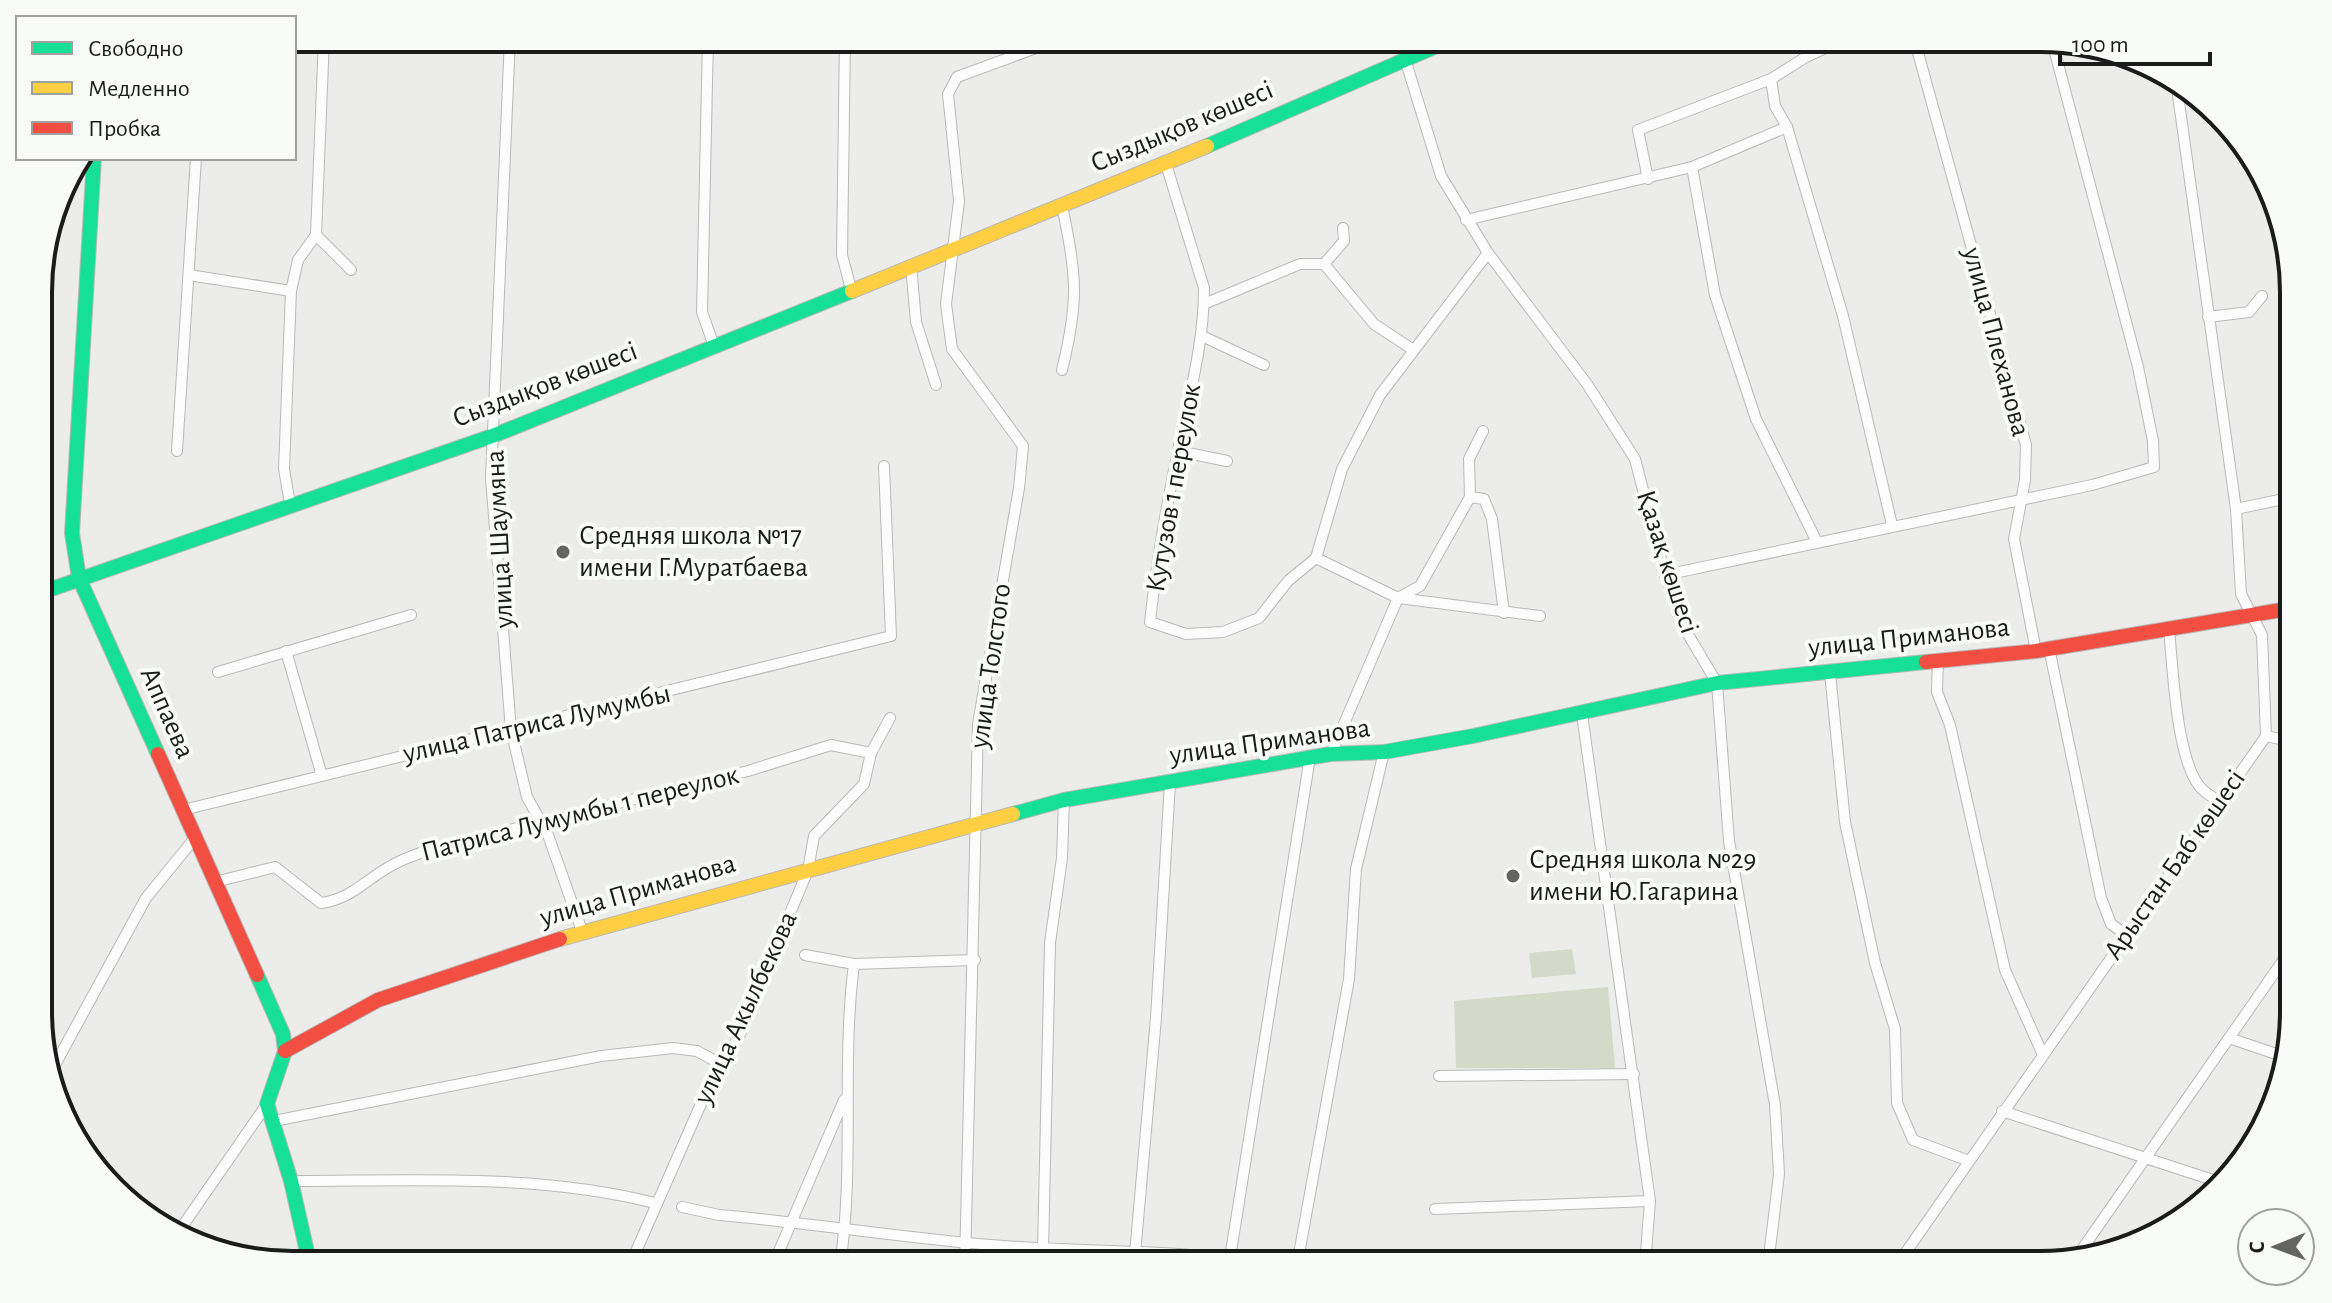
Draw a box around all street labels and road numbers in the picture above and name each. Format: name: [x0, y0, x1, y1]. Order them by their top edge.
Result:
street label: Сыздықов көшесі: [1087, 76, 1277, 178]
street label: улица Плеханова: [1957, 244, 2035, 440]
street label: Сыздықов көшесі: [449, 337, 641, 433]
street label: Кутузов 1 переулок: [1142, 382, 1206, 594]
street label: улица Шаумяна: [481, 449, 519, 630]
street label: Қазақ көшесі: [1631, 487, 1703, 637]
street label: улица Толстого: [965, 582, 1016, 751]
street label: улица Приманова: [1806, 613, 2011, 663]
street label: Аппаева: [135, 663, 200, 763]
street label: улица Патриса Лумумбы: [400, 680, 673, 769]
street label: улица Приманова: [1167, 714, 1372, 770]
street label: Патриса Лумумбы 1 переулок: [418, 761, 742, 867]
street label: Арыстан Баб көшесі: [2099, 765, 2251, 965]
street label: улица Приманова: [536, 850, 739, 933]
street label: улица Акылбекова: [689, 907, 803, 1110]

